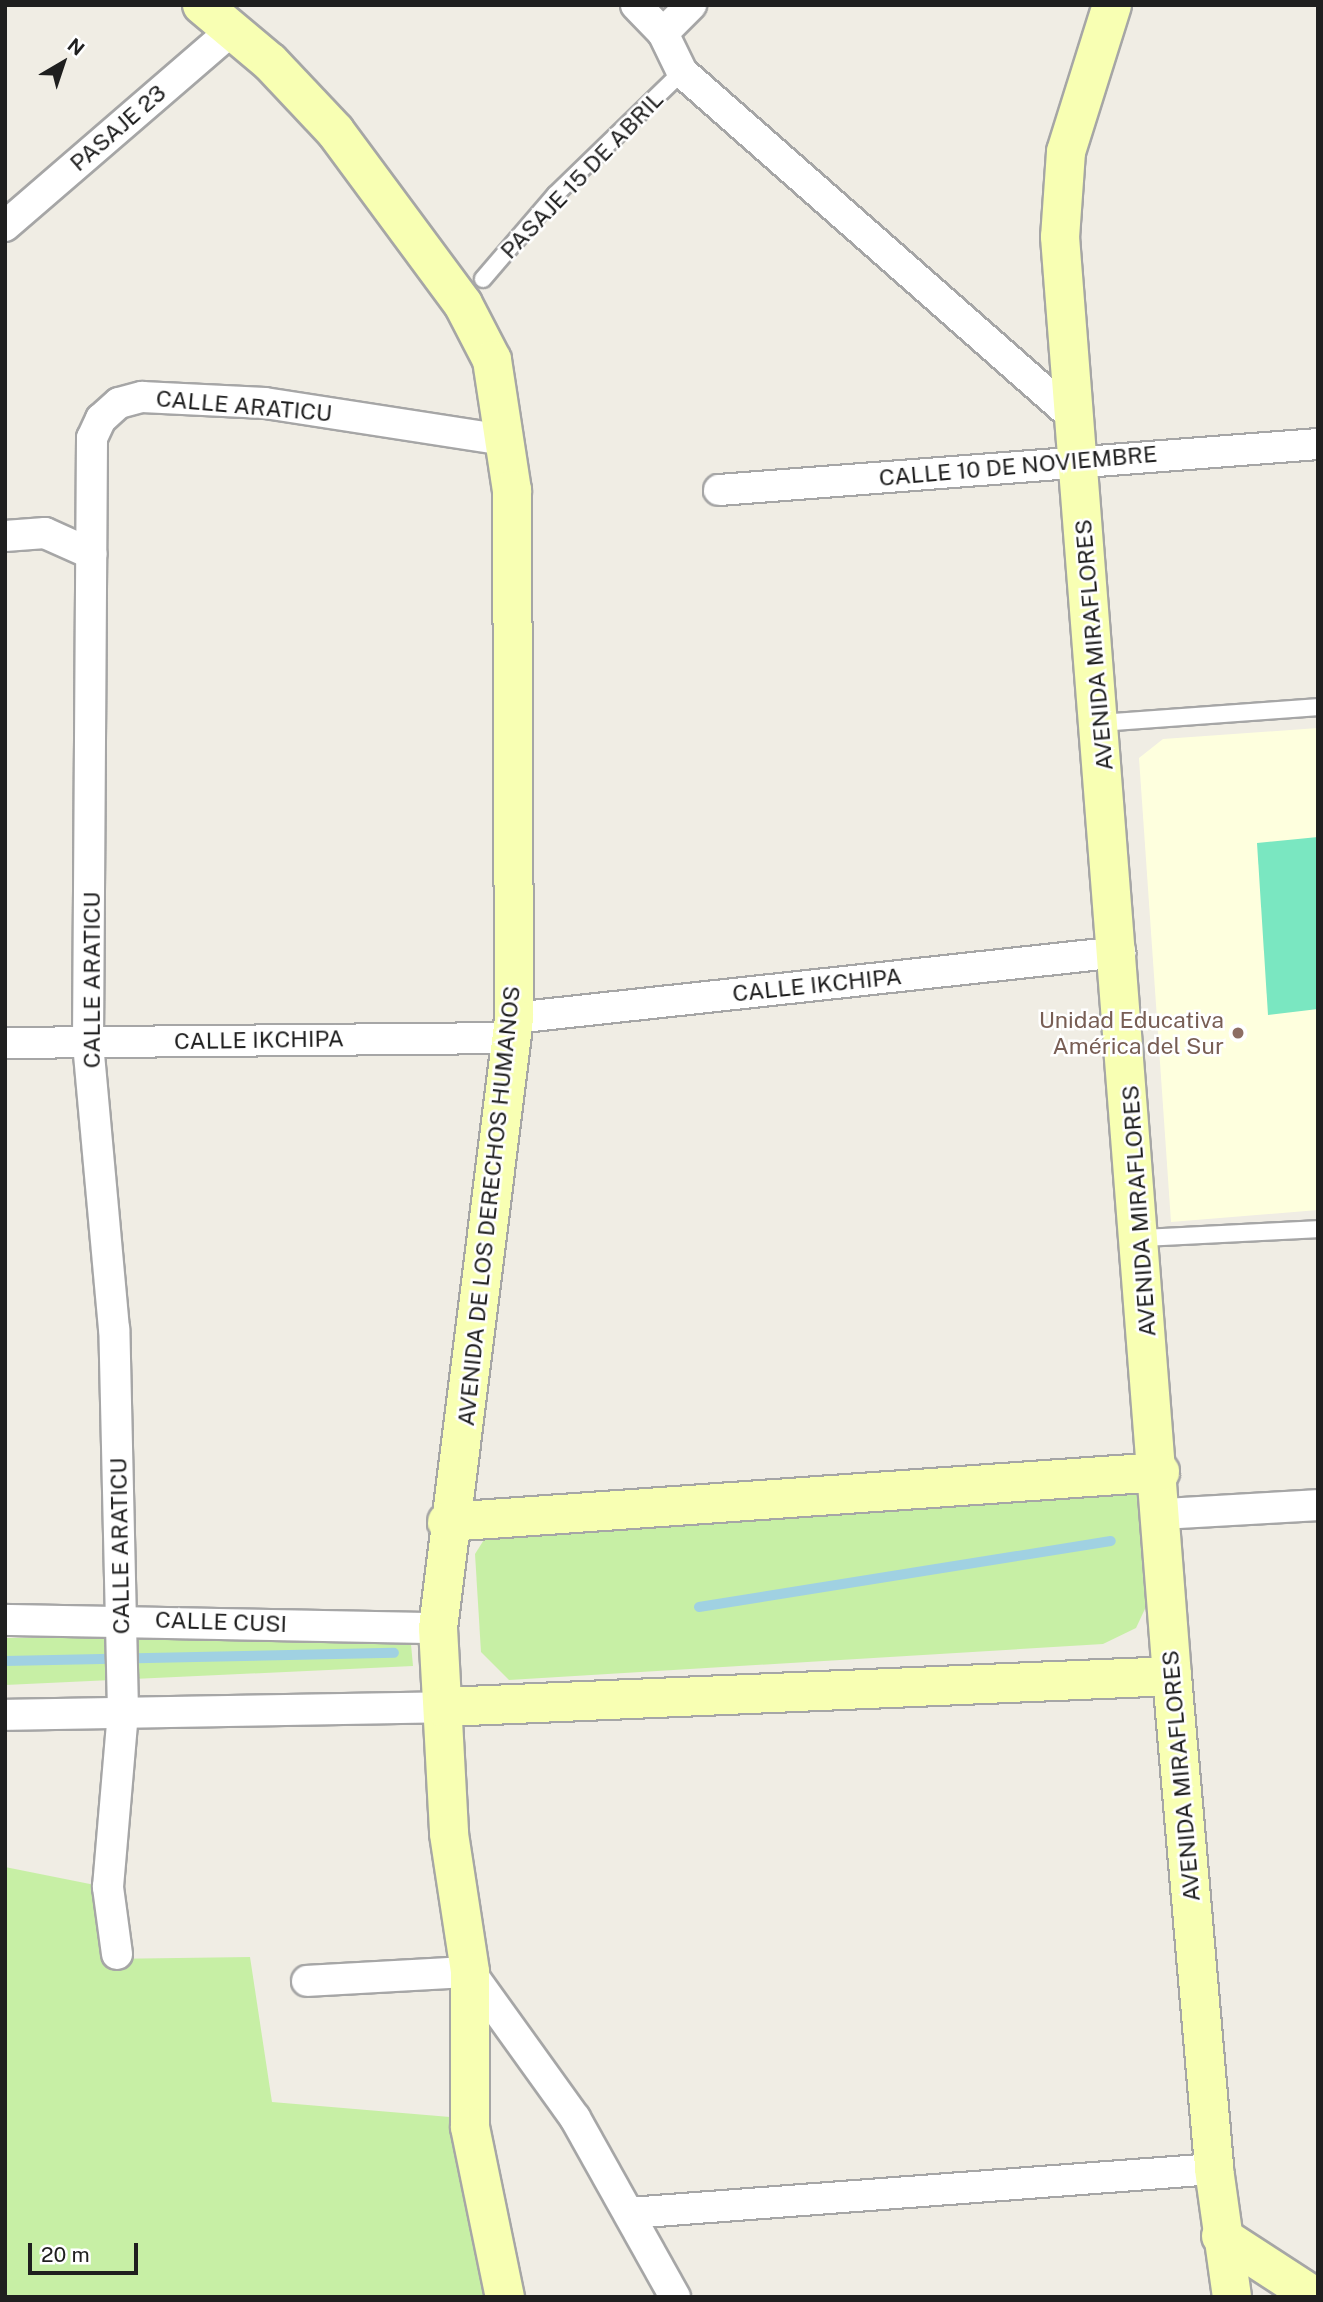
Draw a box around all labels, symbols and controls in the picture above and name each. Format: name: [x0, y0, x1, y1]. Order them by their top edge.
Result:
north arrow: [28, 28, 98, 98]
text: N: [64, 33, 89, 60]
street label: PASAJE 23: [64, 79, 172, 177]
street label: PASAJE 15 DE ABRIL: [495, 85, 669, 265]
street label: CALLE ARATICU: [155, 385, 333, 427]
street label: CALLE 10 DE NOVIEMBRE: [878, 440, 1158, 492]
street label: AVENIDA MIRAFLORES: [1069, 518, 1119, 772]
street label: CALLE ARATICU: [78, 892, 106, 1068]
street label: CALLE IKCHIPA: [731, 962, 903, 1008]
street label: AVENIDA DE LOS DERECHOS HUMANOS: [452, 985, 526, 1427]
place label: Unidad Educativa América del Sur: [1039, 1006, 1224, 1060]
street label: CALLE IKCHIPA: [174, 1025, 344, 1055]
marker: Unidad Educativa América del Sur: [1230, 1025, 1246, 1041]
street label: AVENIDA MIRAFLORES: [1116, 1084, 1162, 1338]
street label: CALLE ARATICU: [105, 1457, 135, 1635]
street label: CALLE CUSI: [155, 1606, 287, 1638]
street label: AVENIDA MIRAFLORES: [1156, 1649, 1206, 1903]
scale bar: [32, 2228, 142, 2272]
text: 20 m: [41, 2242, 90, 2267]

